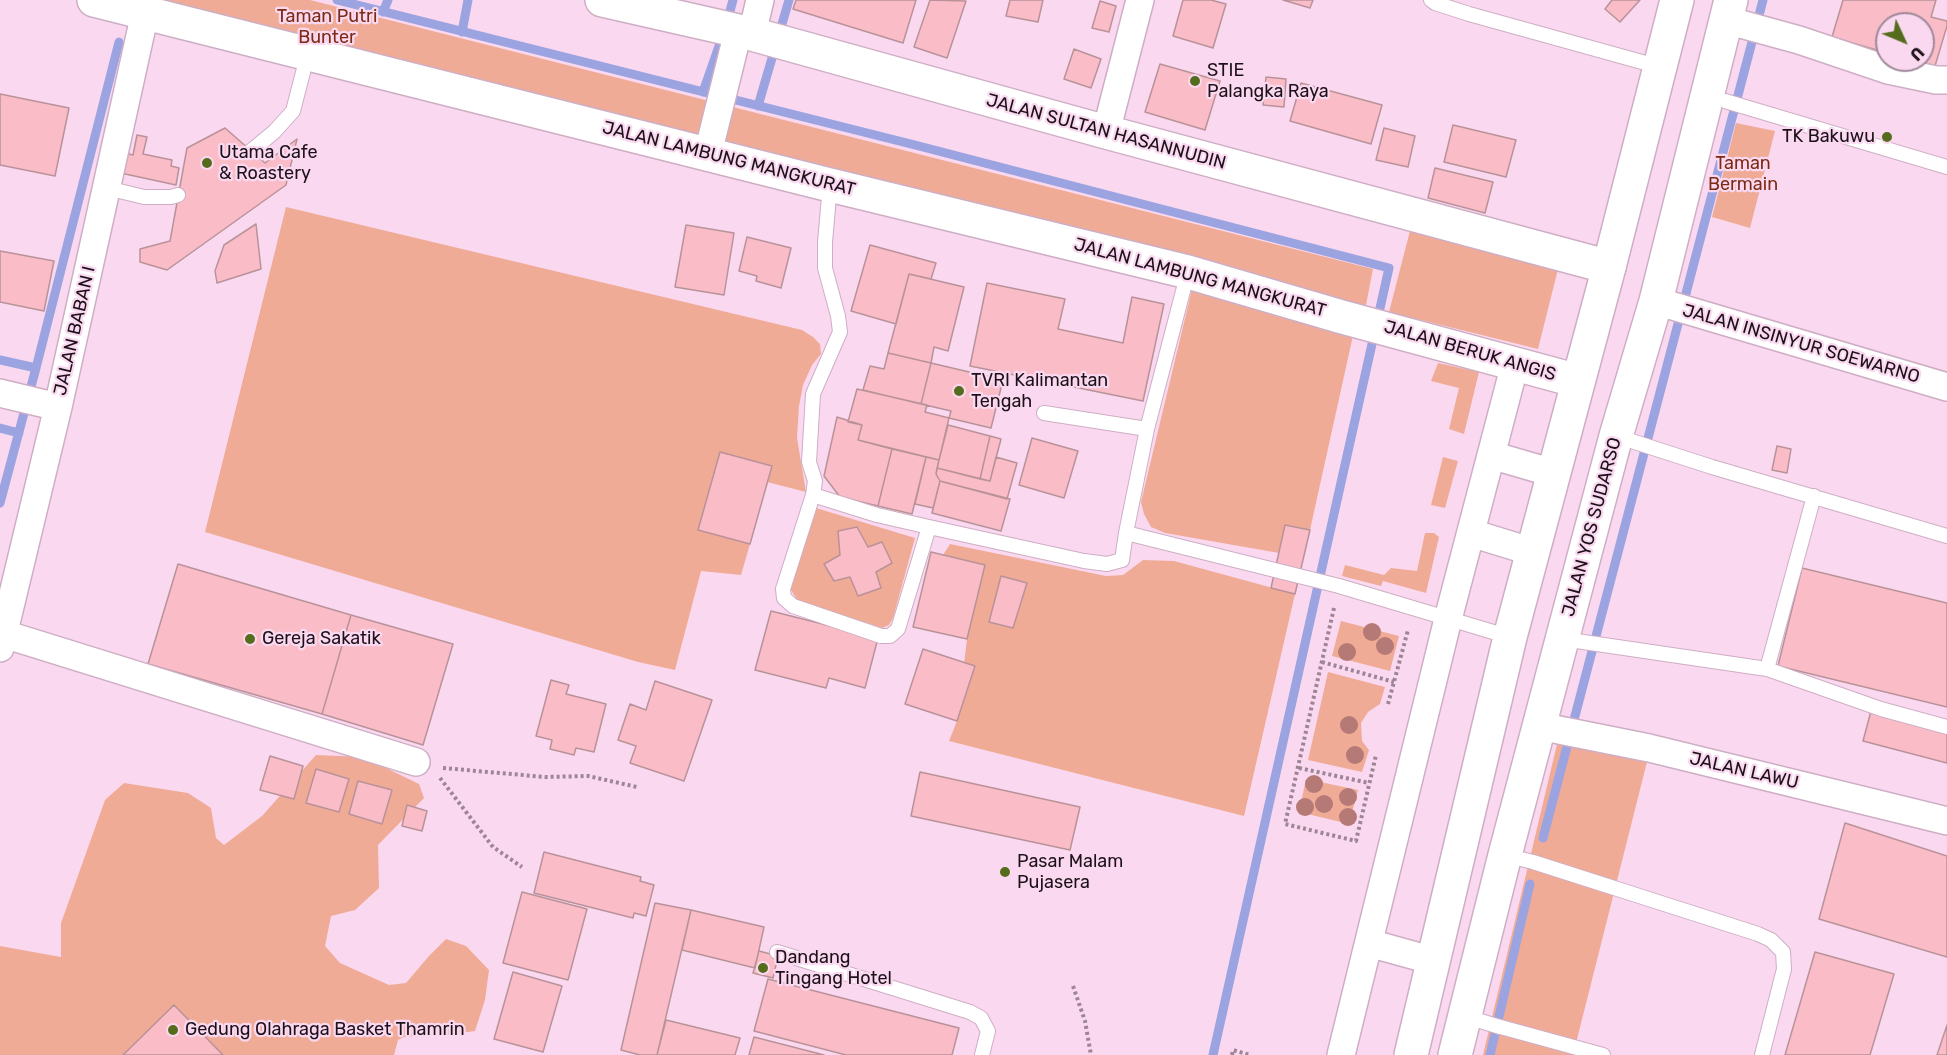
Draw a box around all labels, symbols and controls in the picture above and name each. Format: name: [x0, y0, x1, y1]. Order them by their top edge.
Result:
park label: Taman Putri Bunter: [277, 6, 377, 48]
north arrow: [1875, 12, 1935, 72]
text: U: [1906, 43, 1928, 64]
place label: STIE Palangka Raya: [1207, 60, 1329, 103]
marker: STIE Palangka Raya: [1188, 74, 1202, 88]
street label: JALAN SULTAN HASANNUDIN: [984, 90, 1228, 174]
street label: JALAN LAMBUNG MANGKURAT: [600, 117, 858, 201]
place label: TK Bakuwu: [1782, 126, 1875, 148]
marker: TK Bakuwu: [1880, 130, 1894, 144]
place label: Utama Cafe & Roastery: [219, 142, 318, 184]
park label: Taman Bermain: [1708, 153, 1778, 195]
marker: Utama Cafe & Roastery: [200, 156, 214, 170]
street label: JALAN LAMBUNG MANGKURAT: [1072, 234, 1328, 322]
street label: JALAN BABAN I: [50, 264, 100, 398]
street label: JALAN INSINYUR SOEWARNO: [1680, 300, 1922, 388]
street label: JALAN BERUK ANGIS: [1382, 316, 1558, 386]
place label: TVRI Kalimantan Tengah: [971, 370, 1108, 412]
marker: TVRI Kalimantan Tengah: [952, 384, 966, 398]
street label: JALAN YOS SUDARSO: [1558, 435, 1626, 619]
place label: Gereja Sakatik: [262, 628, 381, 650]
marker: Gereja Sakatik: [243, 632, 257, 646]
street label: JALAN LAWU: [1687, 748, 1801, 794]
place label: Pasar Malam Pujasera: [1017, 851, 1123, 894]
marker: Pasar Malam Pujasera: [998, 865, 1012, 879]
place label: Dandang Tingang Hotel: [775, 947, 892, 990]
marker: Dandang Tingang Hotel: [756, 961, 770, 975]
place label: Gedung Olahraga Basket Thamrin: [185, 1019, 465, 1041]
marker: Gedung Olahraga Basket Thamrin: [166, 1023, 180, 1037]

